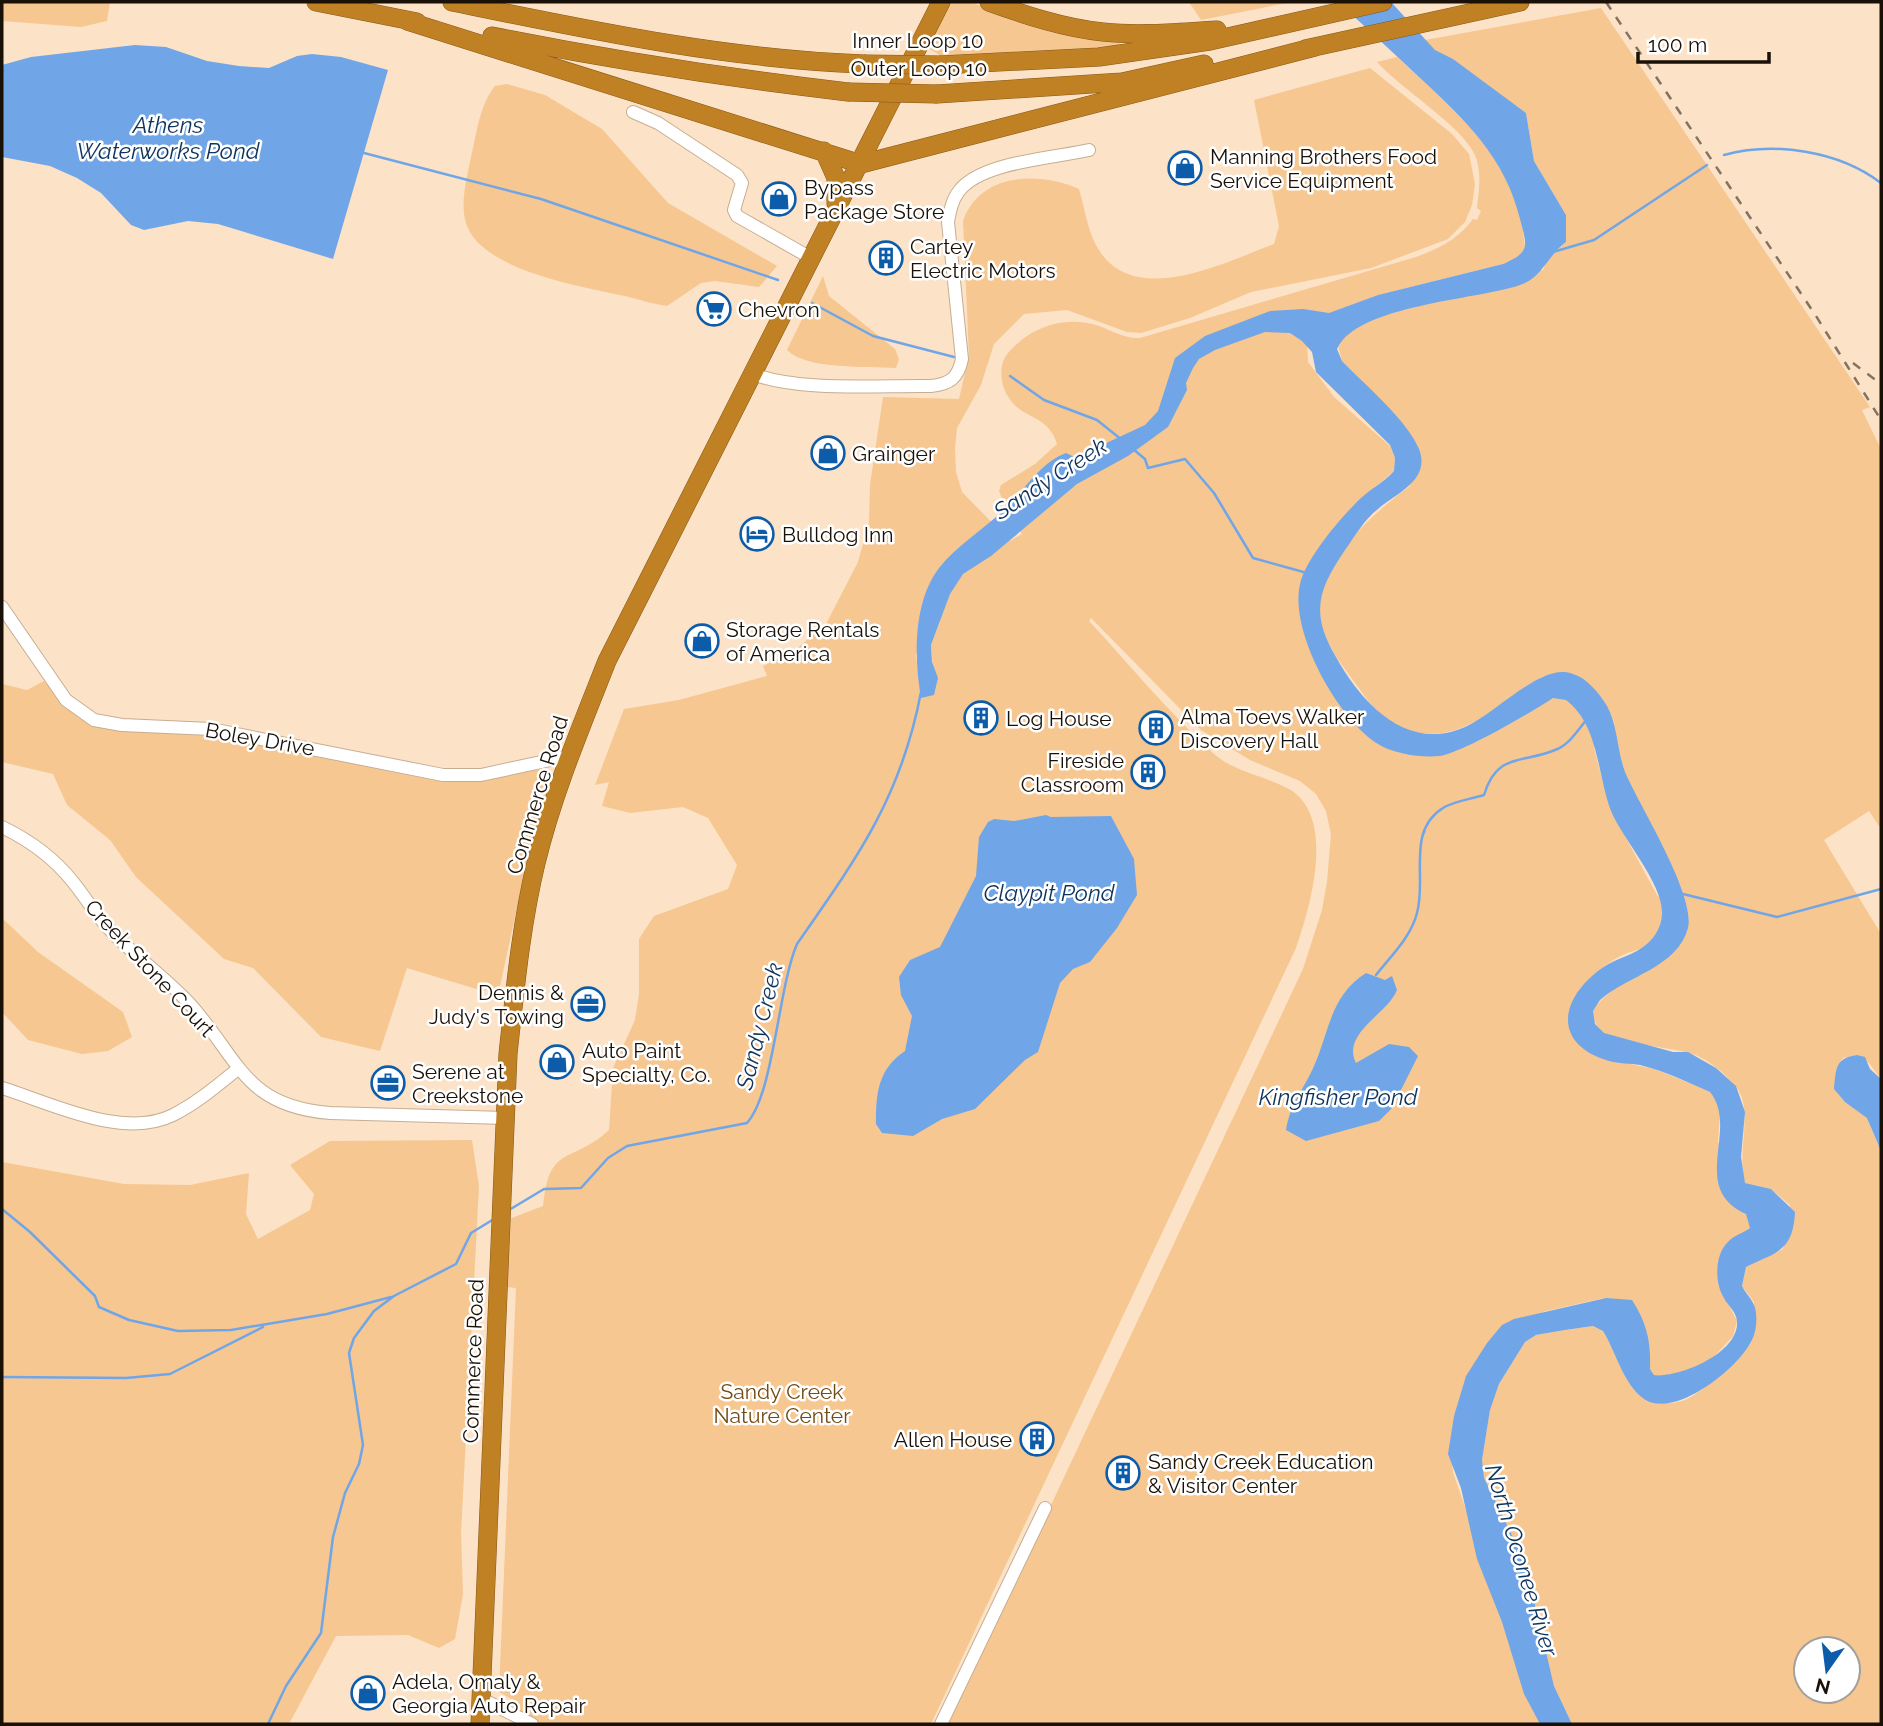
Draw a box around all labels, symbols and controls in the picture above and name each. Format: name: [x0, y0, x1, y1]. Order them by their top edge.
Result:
scale bar: [1638, 21, 1769, 65]
street label: Inner Loop 10: [852, 28, 984, 53]
text: 100 m: [1648, 32, 1707, 57]
street label: Outer Loop 10: [851, 56, 987, 81]
water label: Athens Waterworks Pond: [76, 111, 261, 164]
place label: Manning Brothers Food Service Equipment: [1210, 144, 1437, 193]
shop icon: Manning Brothers Food Service Equipment: [1166, 149, 1204, 187]
place label: Bypass Package Store: [804, 175, 944, 224]
shop icon: Bypass Package Store: [760, 180, 798, 218]
place label: Cartey Electric Motors: [910, 234, 1056, 283]
building icon: Cartey Electric Motors: [867, 239, 905, 277]
supermarket icon: Chevron: [695, 290, 733, 328]
place label: Chevron: [738, 297, 820, 322]
water label: Sandy Creek: [987, 431, 1112, 525]
shop icon: Grainger: [809, 434, 847, 472]
place label: Grainger: [852, 441, 936, 466]
hotel icon: Bulldog Inn: [738, 515, 776, 553]
place label: Bulldog Inn: [782, 522, 893, 547]
place label: Storage Rentals of America: [726, 617, 880, 666]
shop icon: Storage Rentals of America: [683, 622, 721, 660]
building icon: Log House: [962, 699, 1000, 737]
place label: Alma Toevs Walker Discovery Hall: [1180, 704, 1365, 753]
place label: Log House: [1006, 706, 1112, 731]
building icon: Alma Toevs Walker Discovery Hall: [1137, 709, 1175, 747]
street label: Commerce Road: [501, 713, 573, 877]
street label: Boley Drive: [203, 717, 317, 761]
place label: Fireside Classroom: [1021, 748, 1124, 797]
building icon: Fireside Classroom: [1129, 753, 1167, 791]
water label: Claypit Pond: [983, 879, 1116, 906]
street label: Creek Stone Court: [80, 894, 220, 1042]
water label: Sandy Creek: [730, 960, 788, 1093]
place label: Dennis & Judy's Towing: [429, 980, 564, 1029]
office icon: Dennis & Judy's Towing: [569, 985, 607, 1023]
place label: Auto Paint Specialty, Co.: [582, 1038, 711, 1087]
shop icon: Auto Paint Specialty, Co.: [538, 1043, 576, 1081]
place label: Serene at Creekstone: [412, 1059, 523, 1108]
office icon: Serene at Creekstone: [369, 1064, 407, 1102]
water label: Kingfisher Pond: [1258, 1083, 1419, 1110]
street label: Commerce Road: [458, 1278, 488, 1444]
park label: Sandy Creek Nature Center: [713, 1379, 851, 1428]
building icon: Allen House: [1018, 1420, 1056, 1458]
place label: Allen House: [894, 1427, 1012, 1452]
place label: Sandy Creek Education & Visitor Center: [1148, 1449, 1374, 1498]
building icon: Sandy Creek Education & Visitor Center: [1104, 1454, 1142, 1492]
water label: North Oconee River: [1480, 1461, 1564, 1660]
north arrow: [1792, 1635, 1862, 1705]
place label: Adela, Omaly & Georgia Auto Repair: [392, 1669, 586, 1718]
shop icon: Adela, Omaly & Georgia Auto Repair: [349, 1674, 387, 1712]
text: N: [1813, 1674, 1833, 1699]

